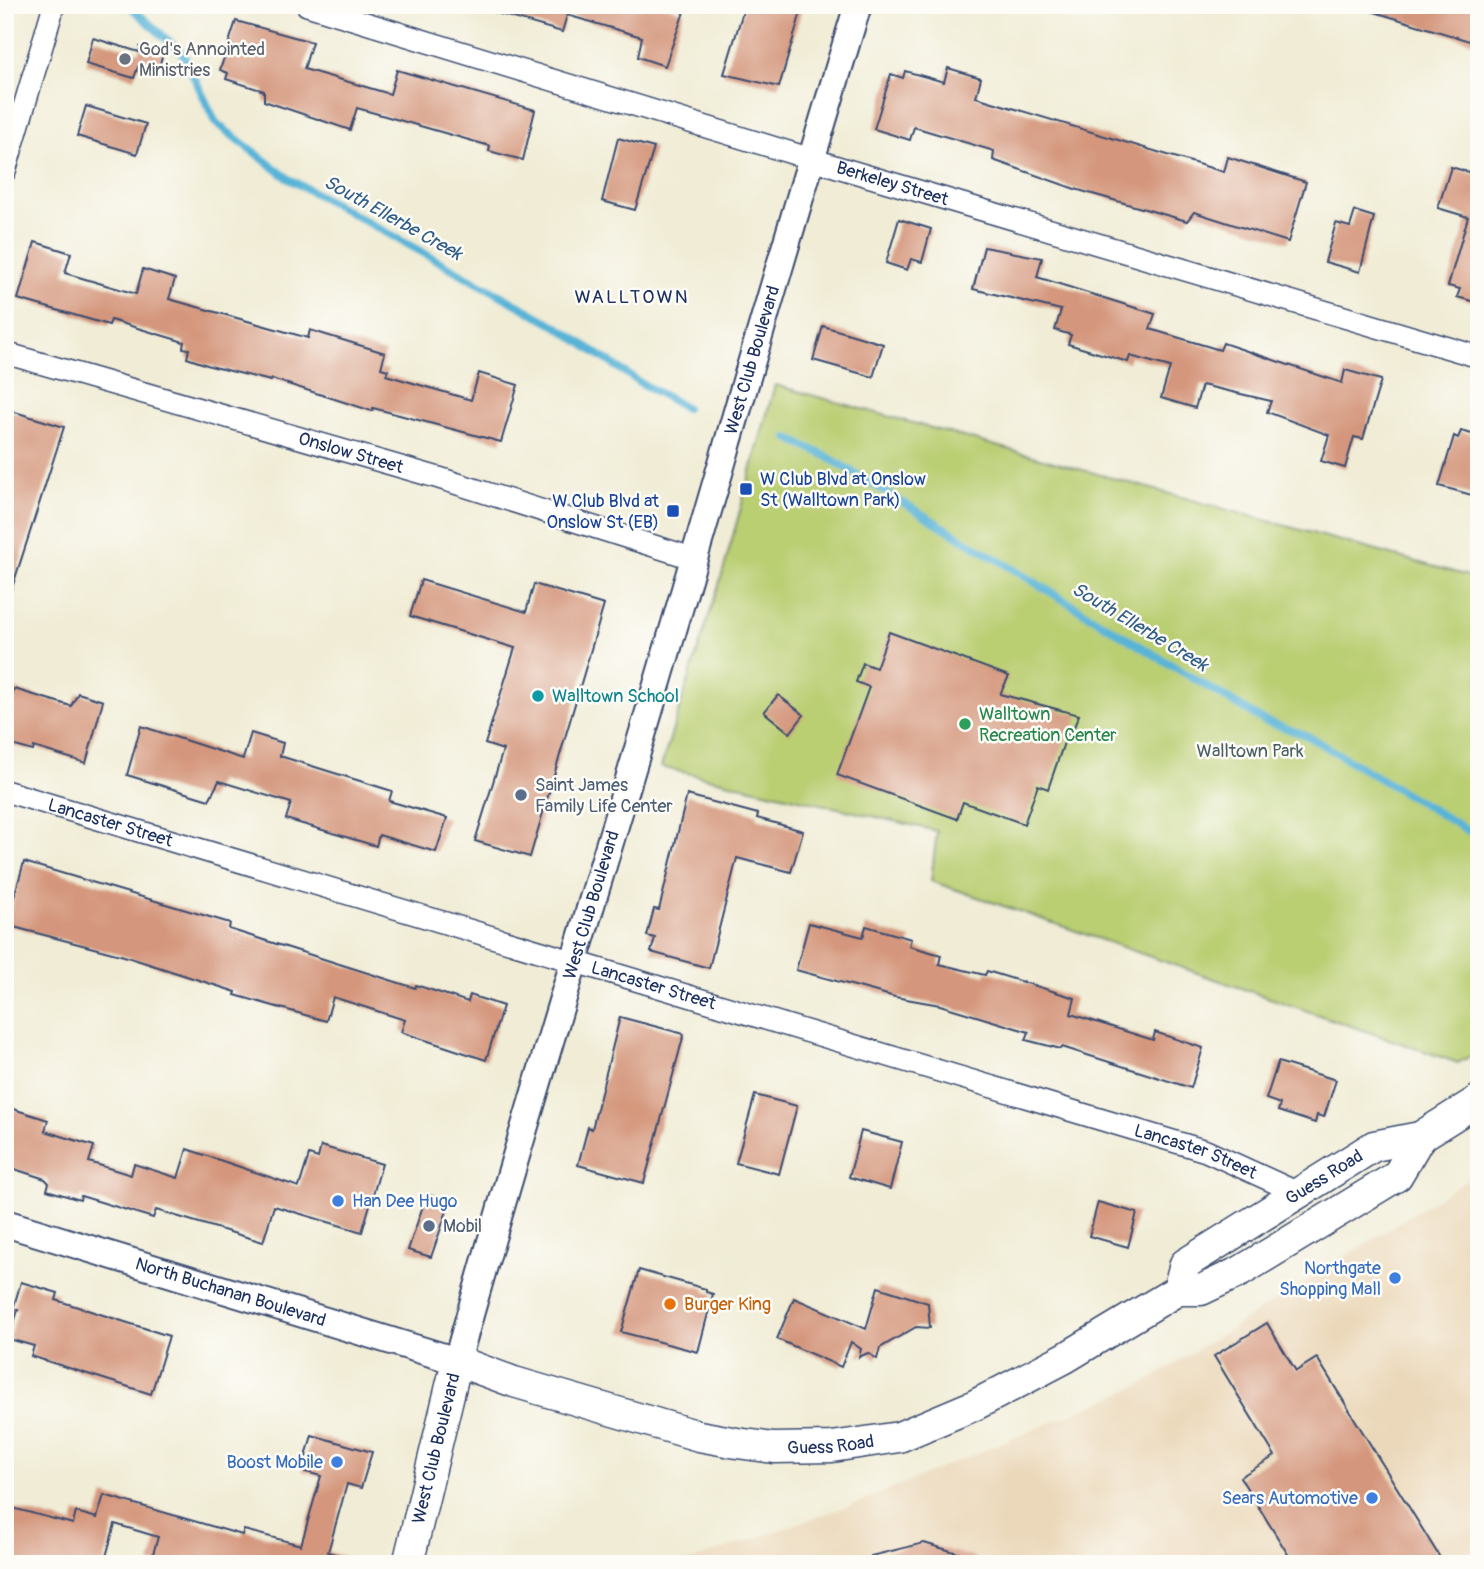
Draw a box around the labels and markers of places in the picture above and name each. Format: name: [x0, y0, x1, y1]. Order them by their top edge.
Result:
place label: God's Annointed Ministries: [139, 38, 265, 82]
marker: God's Annointed Ministries: [117, 51, 133, 67]
place label: W Club Blvd at Onslow St (Walltown Park): [760, 468, 926, 512]
marker: W Club Blvd at Onslow St (Walltown Park): [738, 481, 754, 497]
place label: W Club Blvd at Onslow St (EB): [547, 490, 660, 534]
marker: W Club Blvd at Onslow St (EB): [665, 503, 681, 519]
place label: Walltown School: [552, 685, 679, 708]
marker: Walltown School: [530, 688, 546, 704]
place label: Walltown Recreation Center: [979, 703, 1117, 747]
marker: Walltown Recreation Center: [957, 716, 973, 732]
place label: Saint James Family Life Center: [535, 774, 673, 818]
marker: Saint James Family Life Center: [513, 787, 529, 803]
place label: Han Dee Hugo: [352, 1190, 458, 1213]
marker: Han Dee Hugo: [330, 1193, 346, 1209]
place label: Mobil: [443, 1215, 482, 1238]
marker: Mobil: [421, 1218, 437, 1234]
place label: Northgate Shopping Mall: [1279, 1257, 1381, 1301]
marker: Northgate Shopping Mall: [1387, 1270, 1403, 1286]
place label: Burger King: [684, 1293, 771, 1316]
marker: Burger King: [662, 1296, 678, 1312]
place label: Boost Mobile: [226, 1451, 323, 1474]
marker: Boost Mobile: [329, 1454, 345, 1470]
place label: Sears Automotive: [1222, 1487, 1358, 1510]
marker: Sears Automotive: [1364, 1490, 1380, 1506]

